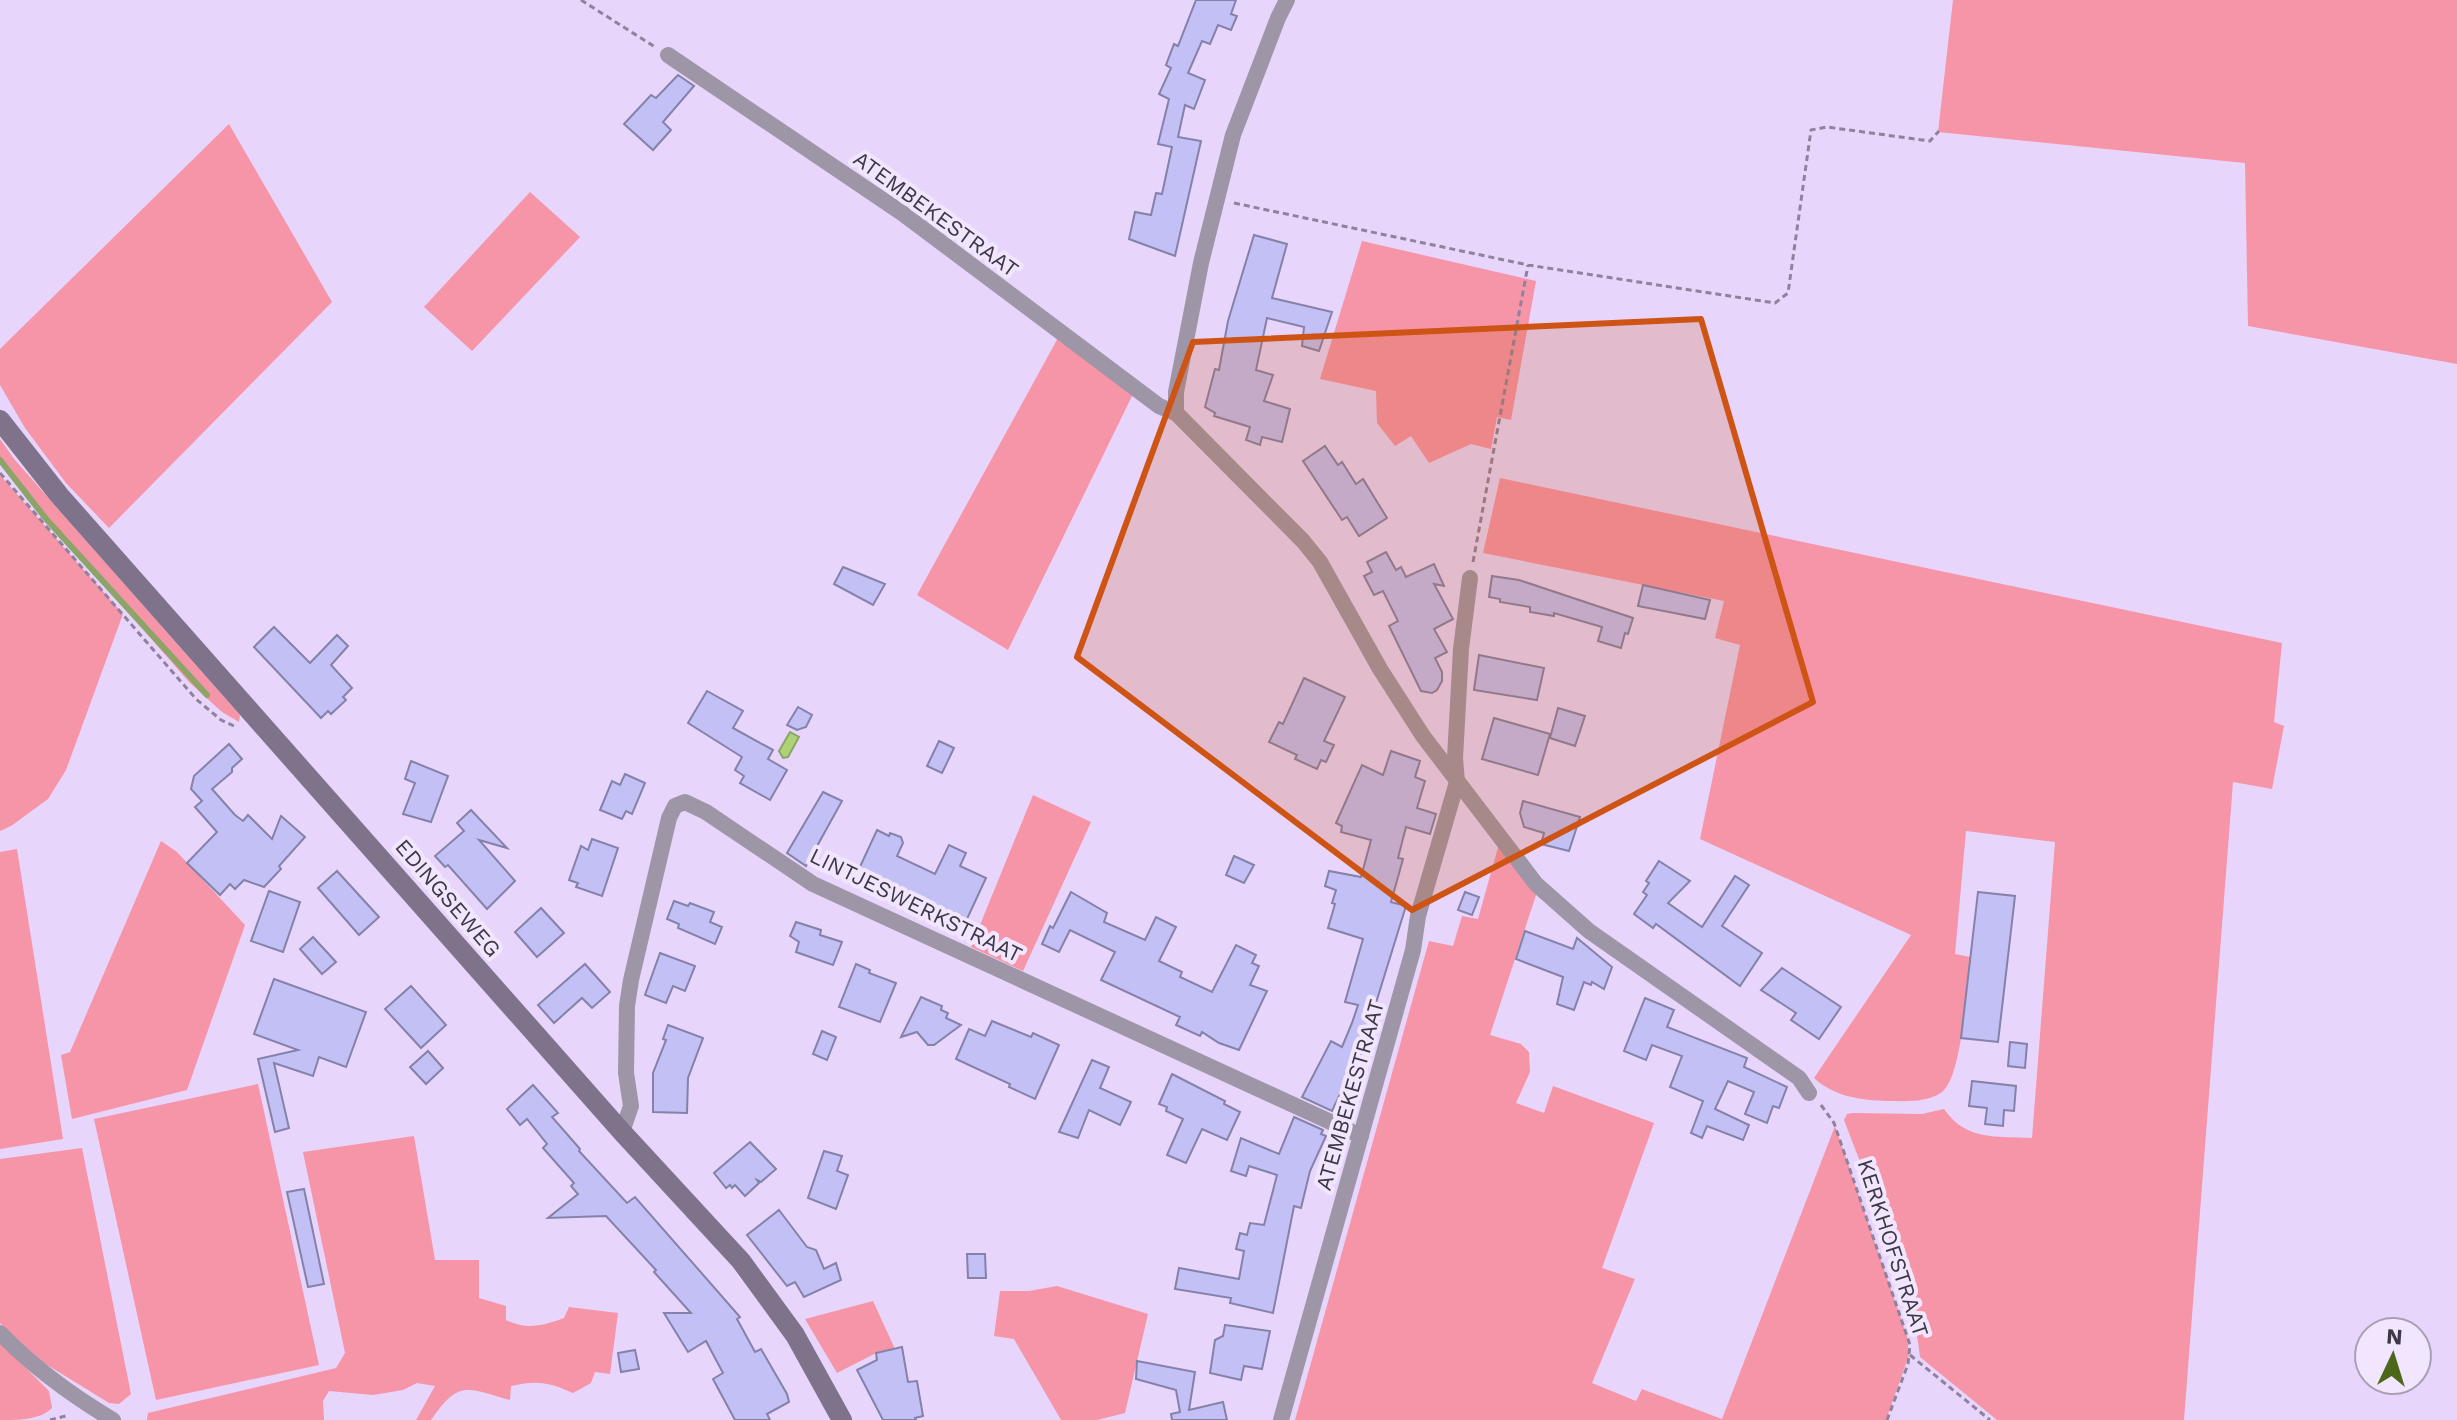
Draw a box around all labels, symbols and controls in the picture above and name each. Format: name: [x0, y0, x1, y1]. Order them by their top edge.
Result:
street label: ATEMBEKESTRAAT: [849, 146, 1023, 282]
street label: EDINGSEWEG: [390, 834, 506, 962]
street label: LINTJESWERKSTRAAT: [806, 843, 1026, 967]
street label: ATEMBEKESTRAAT: [1311, 997, 1389, 1193]
street label: KERKHOFSTRAAT: [1852, 1156, 1934, 1340]
north arrow: [2353, 1316, 2433, 1396]
text: N: [2385, 1324, 2403, 1350]

